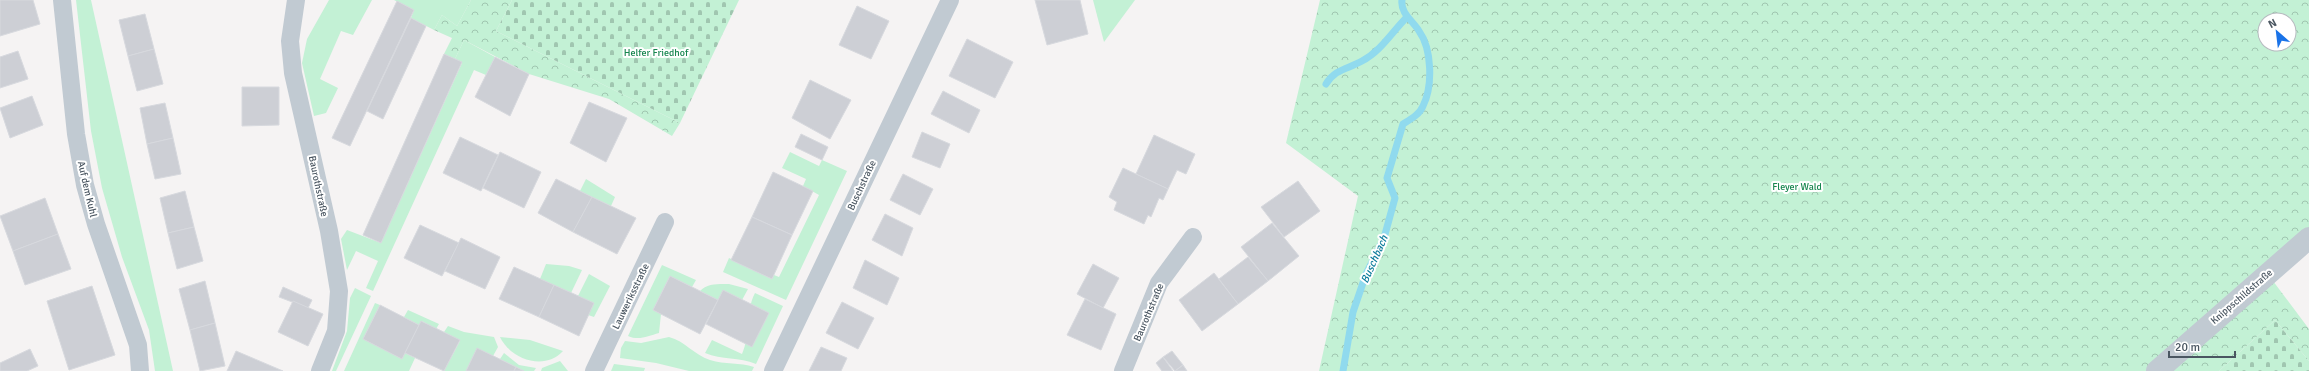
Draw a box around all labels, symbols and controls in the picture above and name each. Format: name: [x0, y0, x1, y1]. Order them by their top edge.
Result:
north arrow: [2257, 12, 2297, 52]
text: N: [2266, 16, 2279, 31]
park label: Helfer Friedhof: [624, 47, 689, 59]
street label: Baurothstraße: [306, 155, 330, 218]
street label: Buschstraße: [845, 158, 879, 212]
street label: Auf dem Kuhl: [75, 160, 99, 218]
park label: Fleyer Wald: [1772, 181, 1822, 193]
water label: Buschbach: [1358, 232, 1391, 285]
street label: Lauweriksstraße: [610, 262, 652, 331]
street label: Knippschildstraße: [2208, 267, 2275, 327]
street label: Baurothstraße: [1131, 282, 1167, 343]
scale bar: [2169, 333, 2235, 359]
text: 20 m: [2175, 340, 2200, 355]

